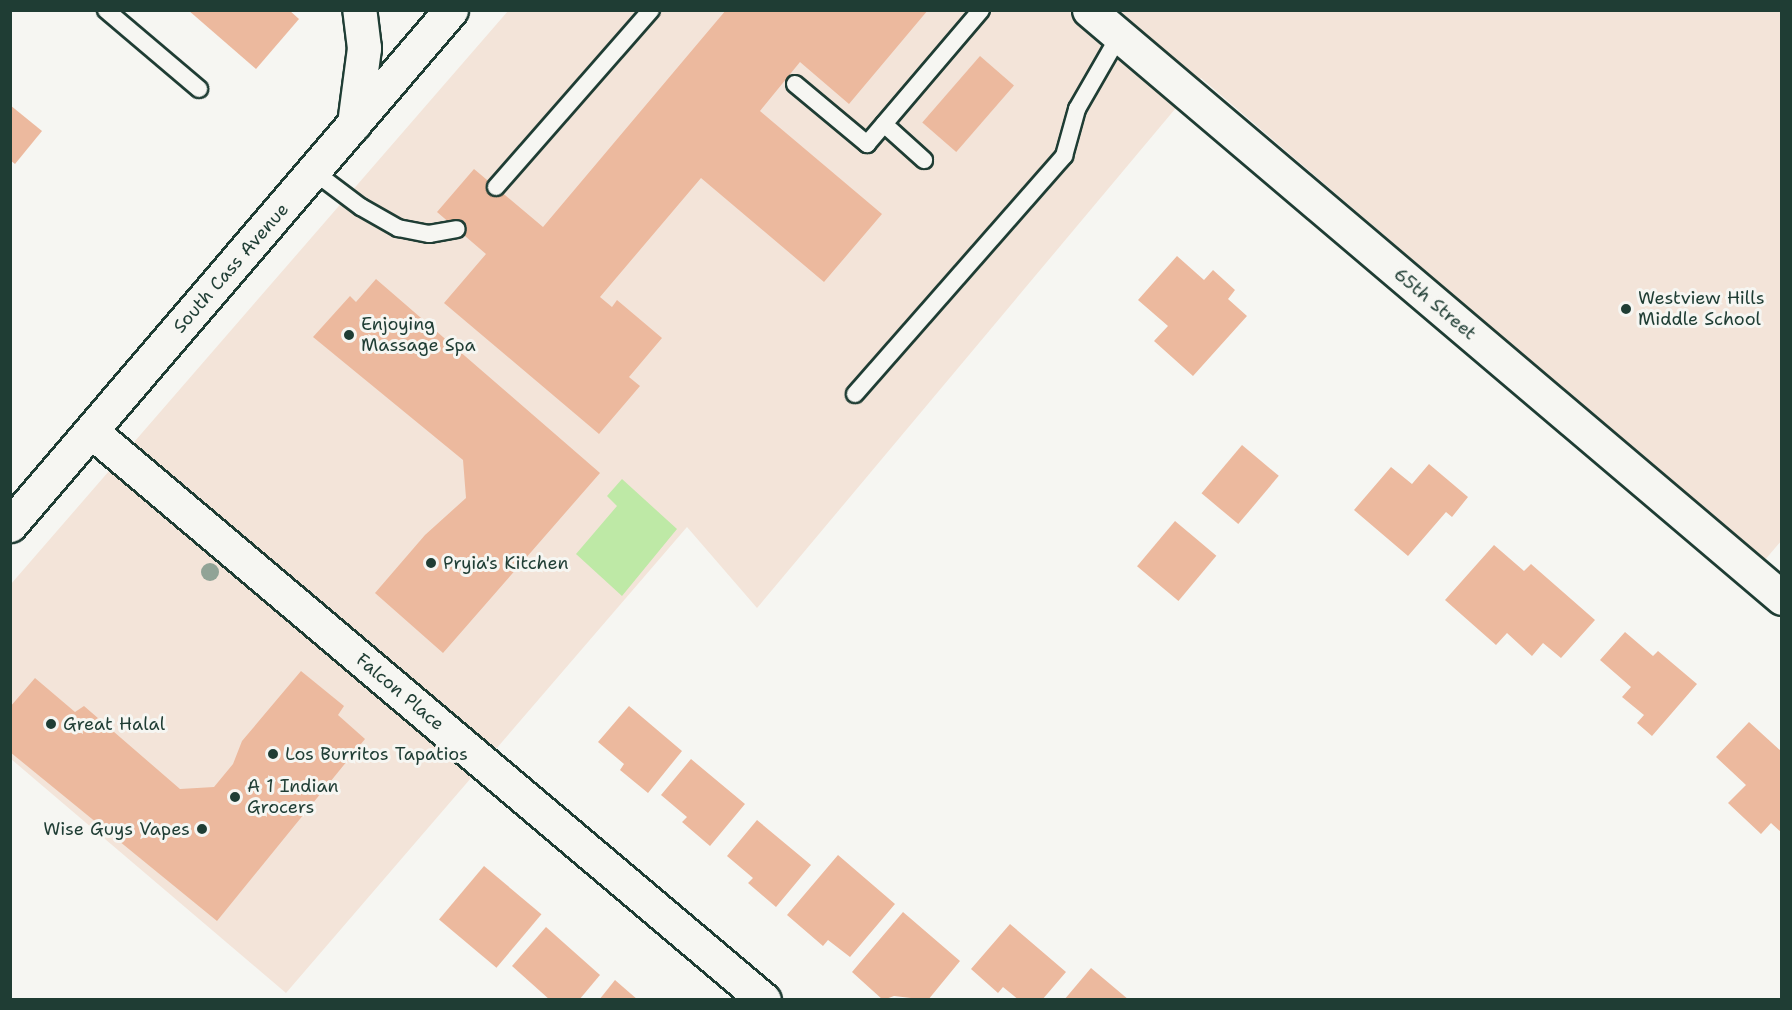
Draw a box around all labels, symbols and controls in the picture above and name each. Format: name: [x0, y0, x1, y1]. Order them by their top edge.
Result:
street label: South Cass Avenue: [169, 199, 293, 337]
street label: 65th Street: [1389, 263, 1481, 345]
place label: Westview Hills Middle School: [1638, 288, 1765, 330]
marker: Westview Hills Middle School: [1619, 302, 1633, 316]
place label: Enjoying Massage Spa: [361, 314, 476, 356]
marker: Enjoying Massage Spa: [342, 328, 356, 342]
place label: Pryia's Kitchen: [443, 552, 569, 574]
marker: Pryia's Kitchen: [424, 556, 438, 570]
street label: Falcon Place: [352, 649, 448, 735]
place label: Great Halal: [63, 713, 165, 735]
marker: Great Halal: [44, 717, 58, 731]
place label: Los Burritos Tapatios: [285, 743, 468, 765]
marker: Los Burritos Tapatios: [266, 747, 280, 761]
place label: A 1 Indian Grocers: [247, 776, 339, 818]
marker: A 1 Indian Grocers: [228, 790, 242, 804]
place label: Wise Guys Vapes: [43, 818, 190, 840]
marker: Wise Guys Vapes: [195, 822, 209, 836]

